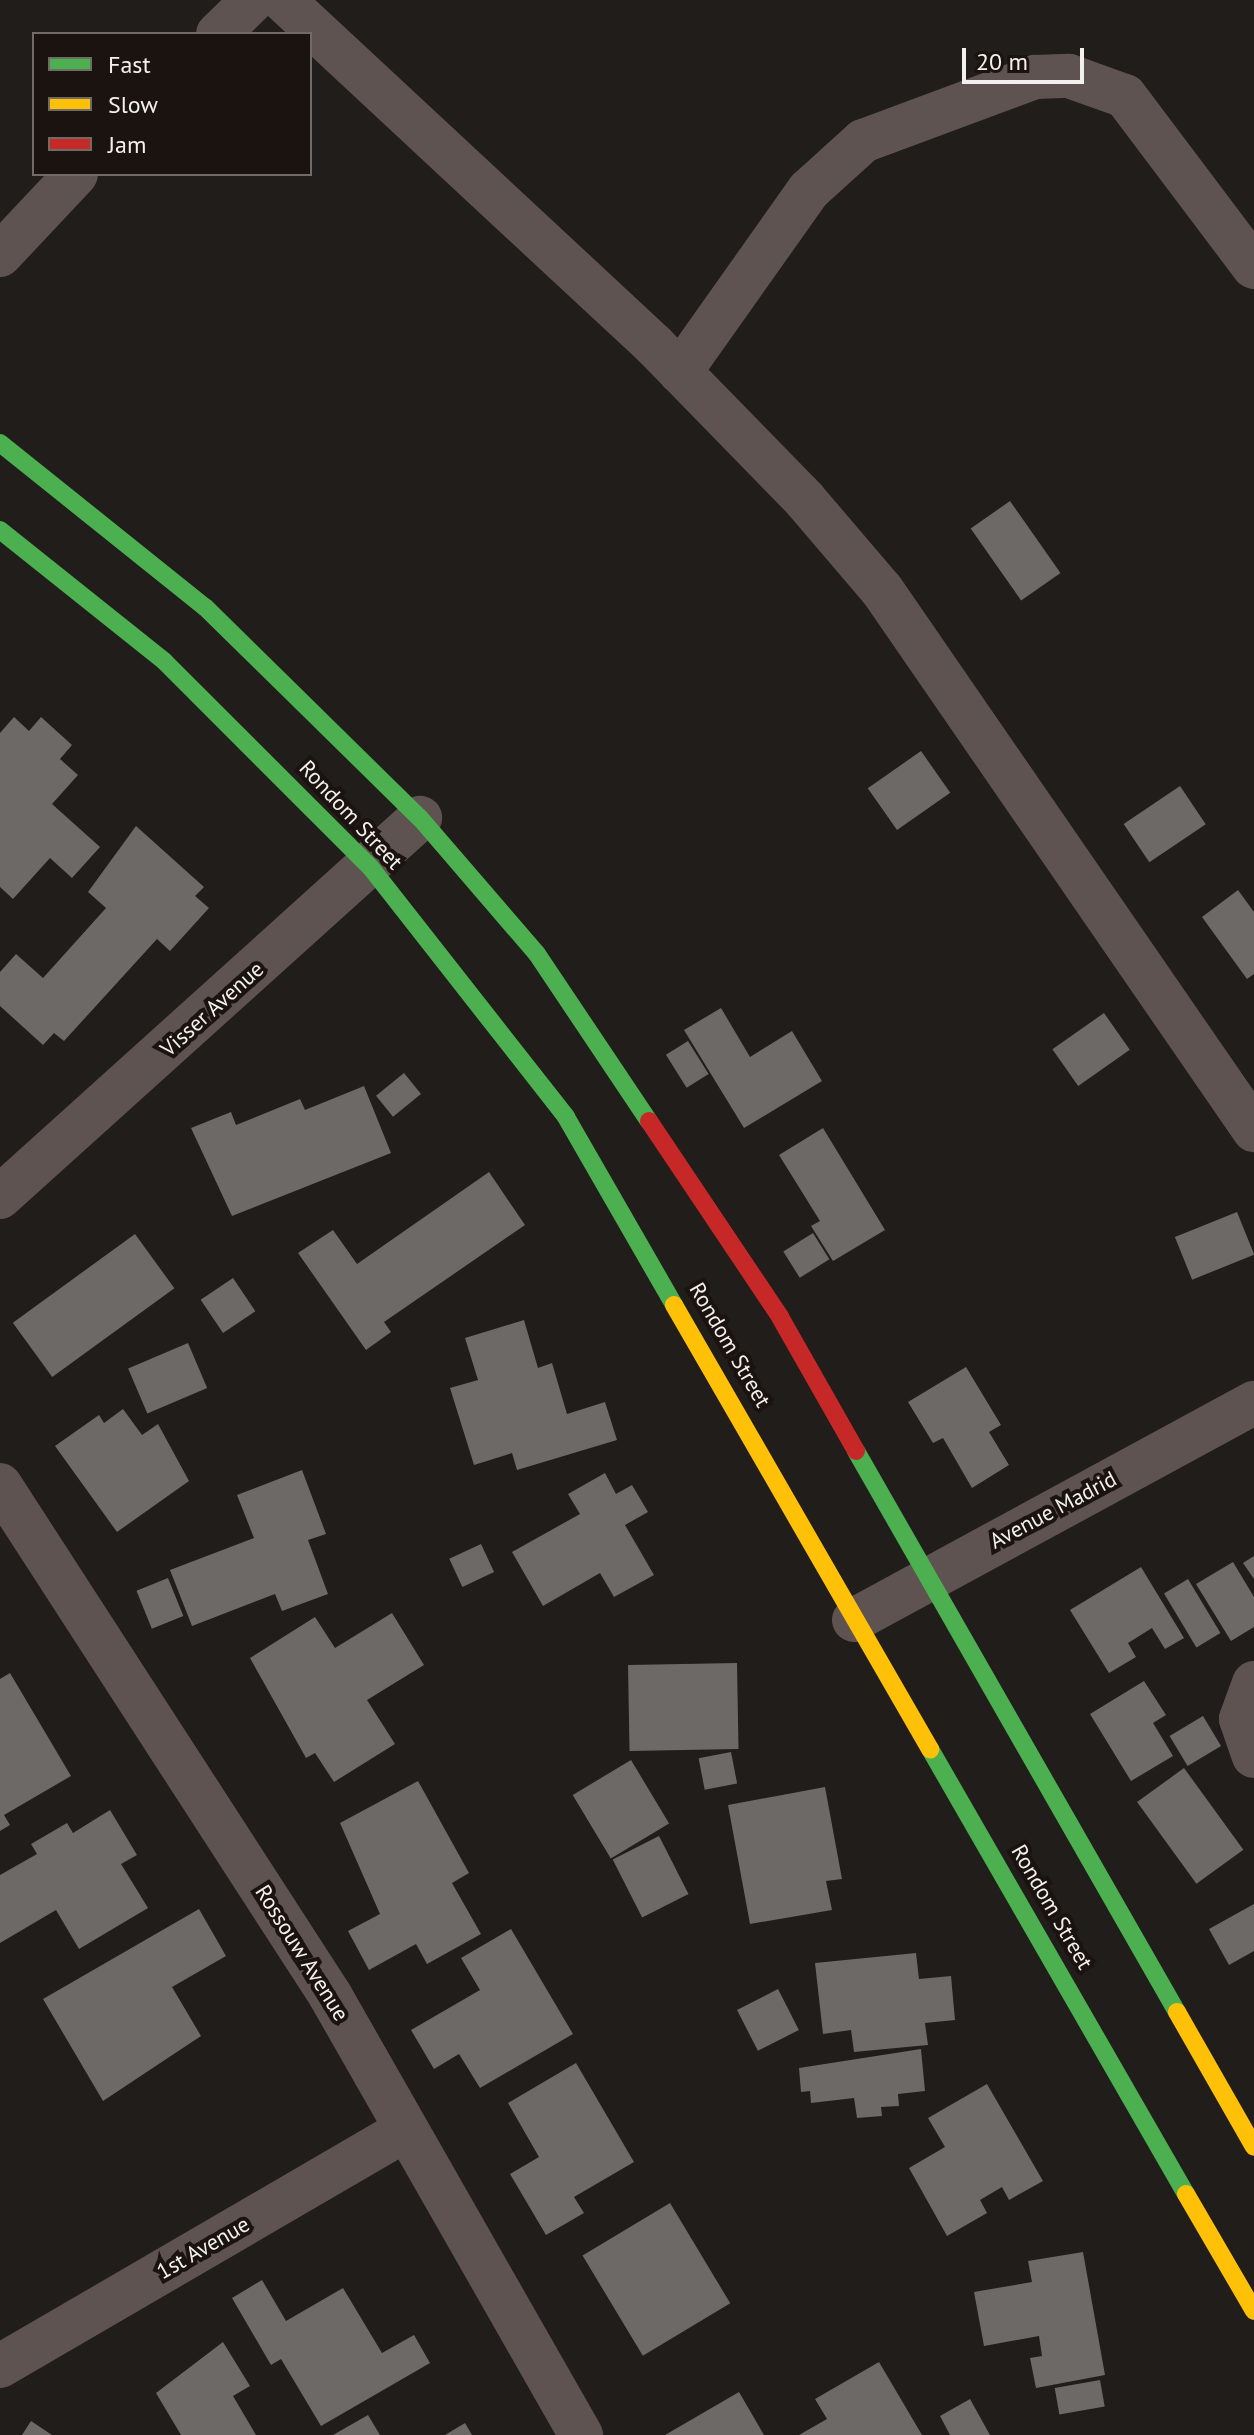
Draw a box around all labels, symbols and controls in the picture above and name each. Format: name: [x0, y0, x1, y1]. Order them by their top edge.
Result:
legend: [32, 32, 312, 176]
scale bar: [966, 32, 1088, 82]
text: 20 m: [976, 46, 1028, 77]
text: Fast: [108, 49, 151, 80]
text: Slow: [108, 89, 158, 120]
text: Jam: [108, 129, 146, 160]
street label: Rondom Street: [294, 755, 408, 875]
street label: Visser Avenue: [155, 956, 269, 1062]
street label: Rondom Street: [684, 1278, 776, 1412]
street label: Avenue Madrid: [985, 1465, 1121, 1555]
street label: Rondom Street: [1006, 1840, 1098, 1974]
street label: Rossouw Avenue: [249, 1880, 355, 2026]
street label: 1st Avenue: [152, 2211, 254, 2285]

